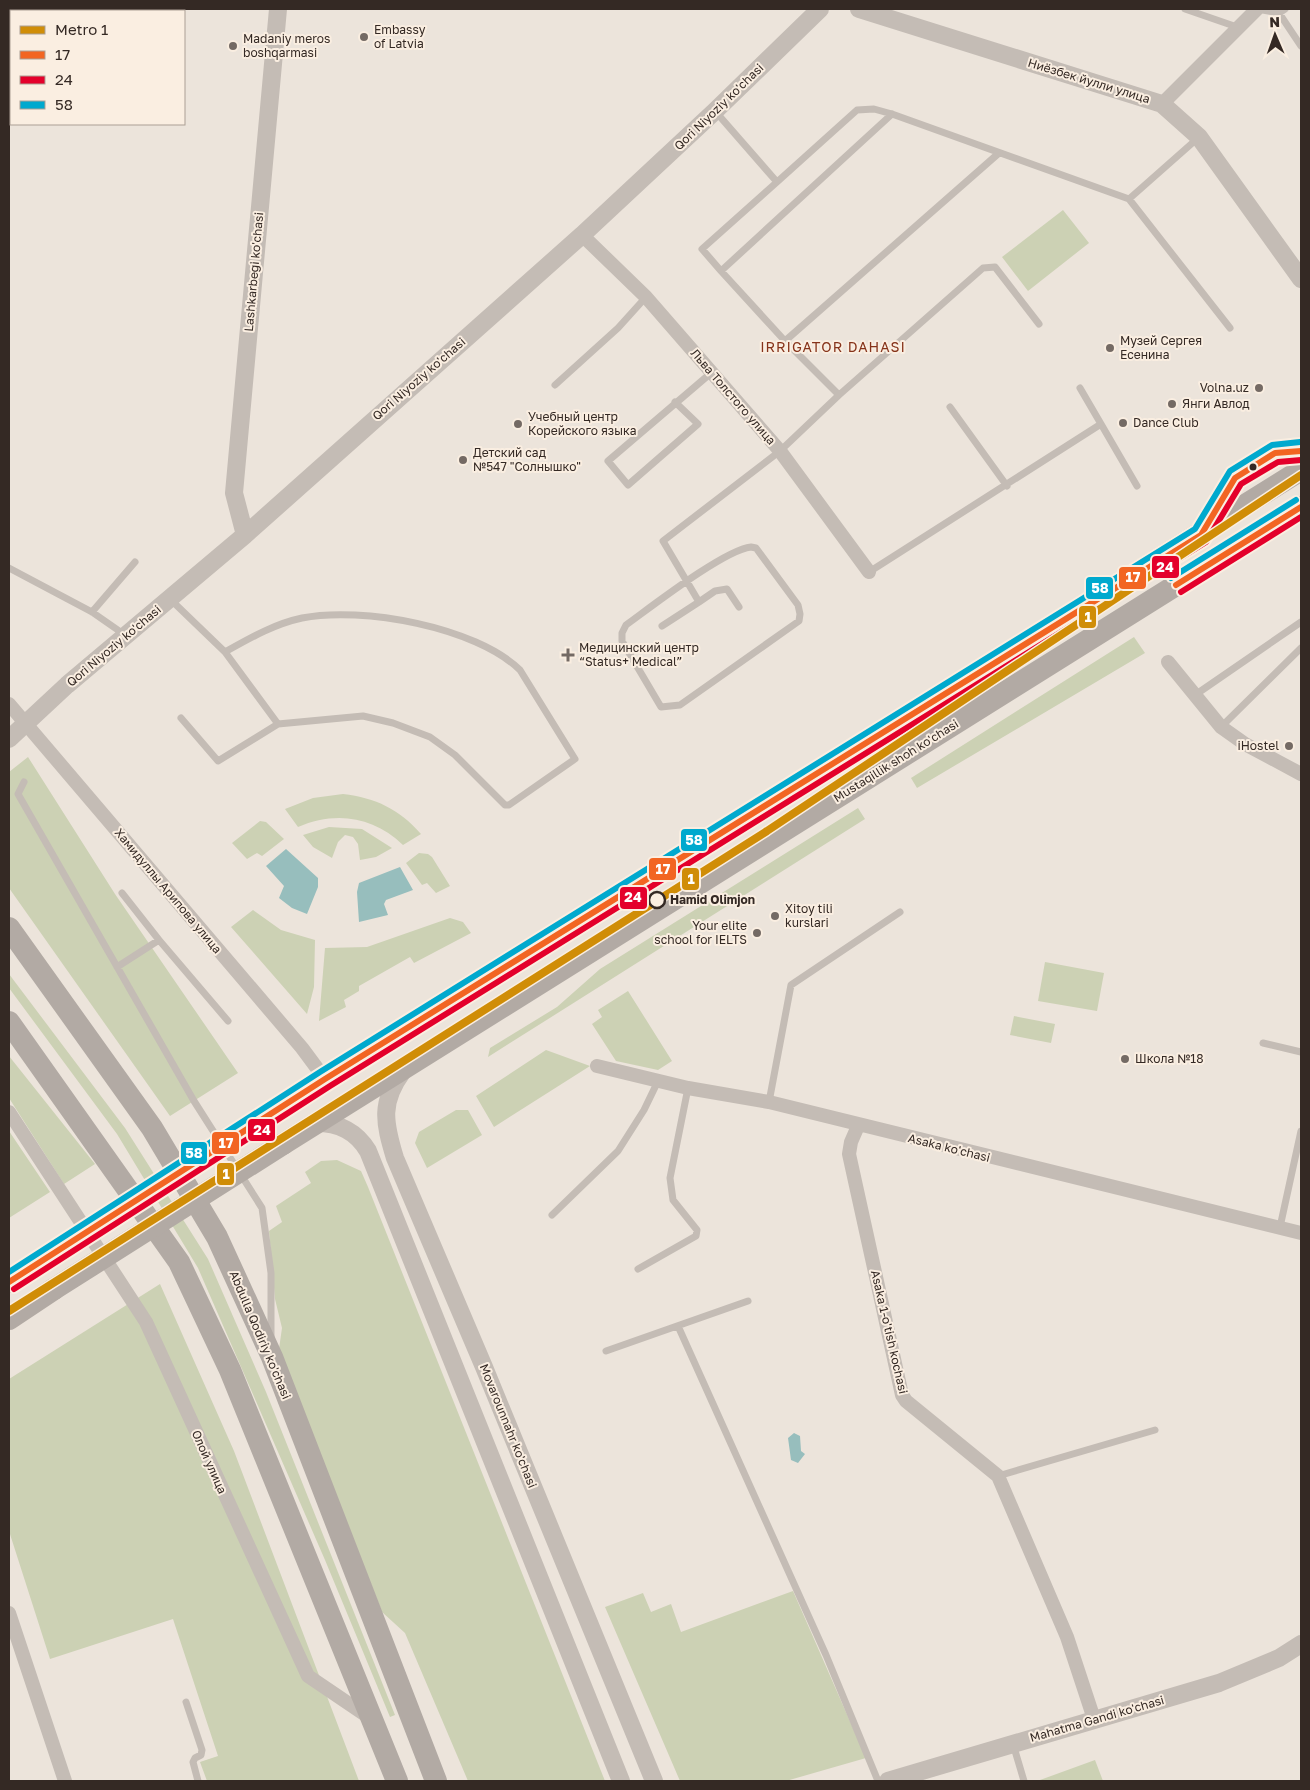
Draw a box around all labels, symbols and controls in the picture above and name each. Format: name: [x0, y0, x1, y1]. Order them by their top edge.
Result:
legend: [10, 10, 185, 125]
north arrow: [1250, 10, 1300, 60]
text: N: [1269, 13, 1280, 30]
text: Metro 1: [55, 20, 108, 38]
place label: Embassy of Latvia: [374, 22, 426, 51]
place label: Madaniy meros boshqarmasi: [243, 31, 330, 60]
marker: Embassy of Latvia: [358, 31, 370, 43]
marker: Madaniy meros boshqarmasi: [227, 40, 239, 52]
text: 17: [55, 45, 70, 63]
street label: Ниёзбек йулли улица: [1026, 55, 1152, 106]
street label: Qori Niyoziy ko'chasi: [671, 60, 766, 153]
text: 24: [55, 70, 73, 88]
text: 58: [55, 95, 73, 113]
street label: Lashkarbegi ko'chasi: [241, 212, 266, 332]
place label: Музей Сергея Есенина: [1120, 333, 1202, 362]
street label: Qori Niyoziy ko'chasi: [369, 334, 468, 423]
district label: IRRIGATOR DAHASI: [760, 338, 906, 355]
marker: Музей Сергея Есенина: [1104, 342, 1116, 354]
street label: Льва Толстого улица: [688, 346, 779, 448]
place label: Volna.uz: [1200, 380, 1249, 395]
marker: Volna.uz: [1253, 382, 1265, 394]
place label: Янги Авлод: [1182, 396, 1250, 411]
marker: Янги Авлод: [1166, 398, 1178, 410]
place label: Учебный центр Корейского языка: [528, 409, 636, 438]
place label: Dance Club: [1133, 415, 1199, 430]
marker: Dance Club: [1117, 417, 1129, 429]
marker: Учебный центр Корейского языка: [512, 418, 524, 430]
place label: Детский сад №547 "Солнышко": [473, 445, 581, 474]
marker: Детский сад №547 "Солнышко": [457, 454, 469, 466]
unlabelled marker: [1248, 462, 1258, 472]
line badge: 24: [1151, 555, 1180, 579]
text: 24: [1156, 558, 1174, 575]
line badge: 17: [1118, 566, 1147, 590]
text: 17: [1126, 568, 1141, 585]
line badge: 58: [1085, 576, 1114, 600]
text: 58: [1091, 579, 1109, 596]
street label: Qori Niyoziy ko'chasi: [63, 602, 164, 689]
line badge: 1: [1078, 605, 1097, 629]
text: 1: [1084, 608, 1092, 625]
place label: Медицинский центр “Status+ Medical”: [579, 640, 699, 669]
marker: Медицинский центр “Status+ Medical”: [561, 648, 575, 662]
street label: Mustaqillik shoh ko'chasi: [830, 716, 961, 805]
place label: iHostel: [1238, 738, 1279, 753]
marker: iHostel: [1283, 740, 1295, 752]
street label: Хамидуллы Арипова улица: [112, 825, 225, 956]
line badge: 58: [680, 828, 708, 852]
text: 58: [685, 831, 703, 848]
line badge: 17: [648, 857, 677, 881]
text: 17: [656, 860, 671, 877]
line badge: 1: [681, 867, 700, 891]
text: 1: [687, 870, 695, 887]
line badge: 24: [619, 886, 648, 910]
text: 24: [624, 888, 642, 905]
marker: Hamid Olimjon: [648, 891, 666, 909]
place label: Hamid Olimjon: [670, 892, 755, 907]
place label: Xitoy tili kurslari: [785, 901, 833, 930]
marker: Xitoy tili kurslari: [769, 910, 781, 922]
place label: Your elite school for IELTS: [654, 918, 747, 947]
marker: Your elite school for IELTS: [751, 927, 763, 939]
place label: Школа №18: [1135, 1051, 1203, 1066]
marker: Школа №18: [1119, 1053, 1131, 1065]
line badge: 24: [247, 1118, 276, 1142]
text: 24: [253, 1121, 271, 1138]
street label: Asaka ko'chasi: [907, 1130, 992, 1165]
line badge: 17: [211, 1131, 240, 1155]
text: 17: [219, 1134, 234, 1151]
line badge: 58: [180, 1141, 208, 1165]
text: 58: [185, 1144, 203, 1161]
line badge: 1: [216, 1162, 235, 1186]
text: 1: [222, 1165, 230, 1182]
street label: Abdulla Qodiriy ko'chasi: [227, 1268, 294, 1401]
street label: Asaka 1-o'tish kochasi: [868, 1268, 911, 1395]
street label: Movarounnahr ko'chasi: [477, 1362, 540, 1490]
street label: Олой улица: [189, 1428, 230, 1496]
street label: Mahatma Gandi ko'chasi: [1028, 1692, 1166, 1745]

